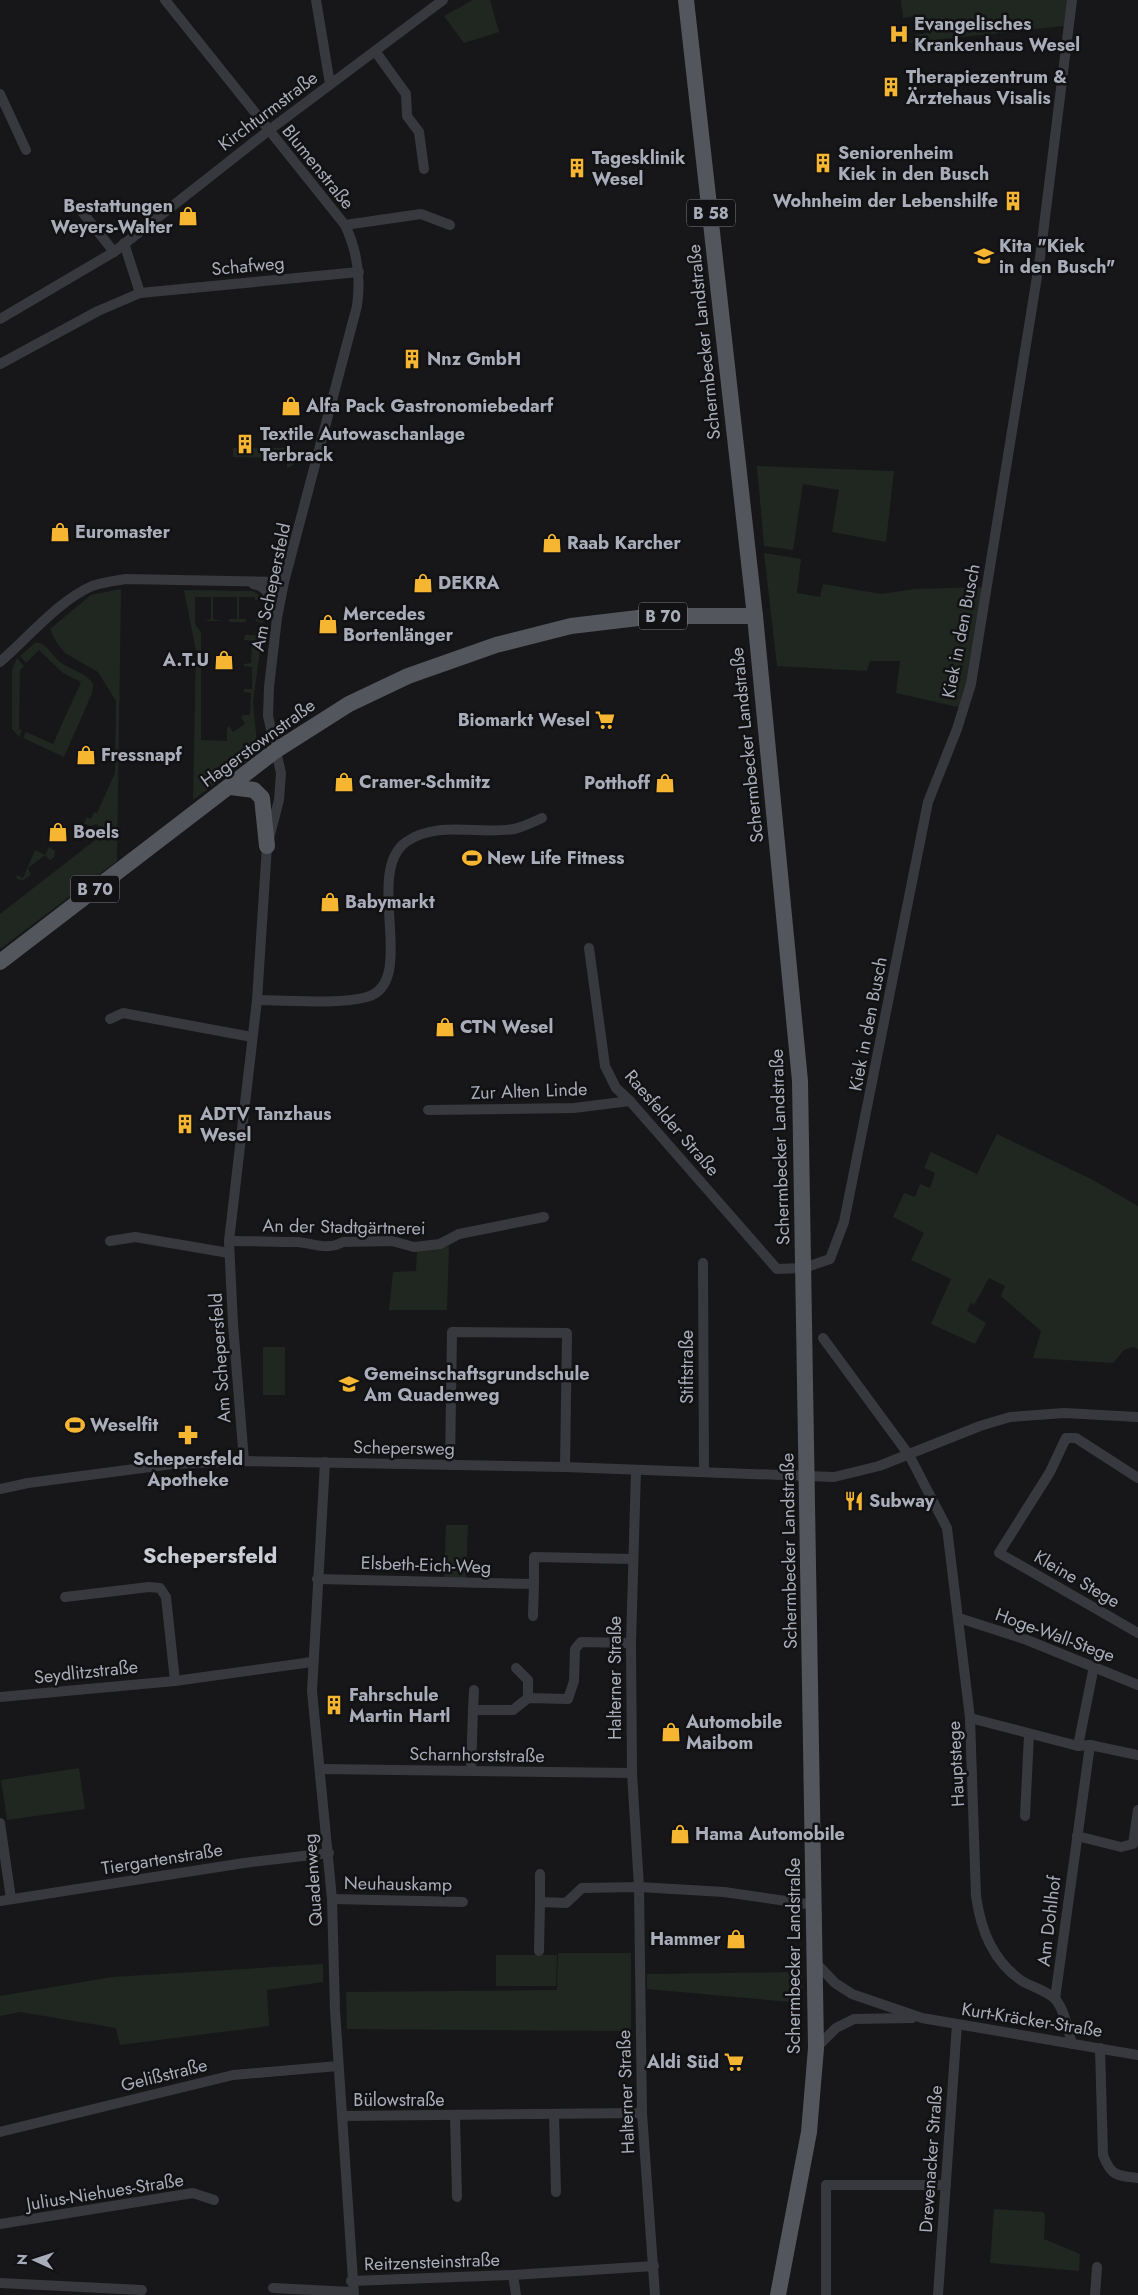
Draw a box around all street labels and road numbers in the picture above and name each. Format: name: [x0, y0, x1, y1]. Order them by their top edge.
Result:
street label: Kirchturmstraße: [213, 65, 323, 157]
street label: Blumenstraße: [276, 119, 360, 215]
road number: B 58: [687, 200, 735, 227]
street label: Schermbecker Landstraße: [681, 243, 727, 441]
street label: Schafweg: [210, 250, 286, 282]
street label: Am Schepersfeld: [245, 521, 297, 653]
street label: Kiek in den Busch: [935, 562, 987, 700]
road number: B 70: [639, 602, 687, 630]
street label: Schermbecker Landstraße: [724, 646, 770, 844]
street label: Hagerstownstraße: [195, 693, 321, 793]
road number: B 70: [71, 876, 119, 902]
street label: Kiek in den Busch: [842, 955, 894, 1093]
street label: Schermbecker Landstraße: [764, 1048, 796, 1246]
street label: Raesfelder Straße: [618, 1064, 726, 1182]
street label: Zur Alten Linde: [470, 1076, 588, 1106]
street label: An der Stadtgärtnerei: [262, 1213, 426, 1241]
street label: Am Schepersfeld: [202, 1292, 238, 1424]
street label: Stiftstraße: [674, 1330, 700, 1404]
street label: Schepersweg: [353, 1434, 455, 1462]
street label: Schermbecker Landstraße: [774, 1453, 804, 1649]
street label: Kleine Stege: [1029, 1544, 1125, 1614]
street label: Elsbeth-Eich-Weg: [360, 1550, 492, 1580]
street label: Hoge-Wall-Stege: [991, 1601, 1119, 1669]
street label: Halterner Straße: [602, 1616, 628, 1740]
street label: Seydlitzstraße: [33, 1654, 139, 1690]
street label: Hauptstege: [941, 1720, 971, 1808]
street label: Scharnhorststraße: [409, 1741, 545, 1769]
street label: Quadenweg: [297, 1833, 329, 1927]
street label: Tiergartenstraße: [100, 1837, 224, 1881]
street label: Schermbecker Landstraße: [781, 1858, 807, 2054]
street label: Neuhauskamp: [344, 1870, 452, 1898]
street label: Am Dohlhof: [1031, 1873, 1068, 1968]
street label: Kurt-Kräcker-Straße: [960, 1996, 1104, 2044]
street label: Halterner Straße: [611, 2029, 641, 2155]
street label: Gelißstraße: [118, 2052, 210, 2098]
street label: Drevenacker Straße: [913, 2084, 949, 2234]
street label: Bülowstraße: [353, 2087, 445, 2113]
street label: Julius-Niehues-Straße: [23, 2167, 185, 2218]
street label: Reitzensteinstraße: [364, 2247, 500, 2277]

